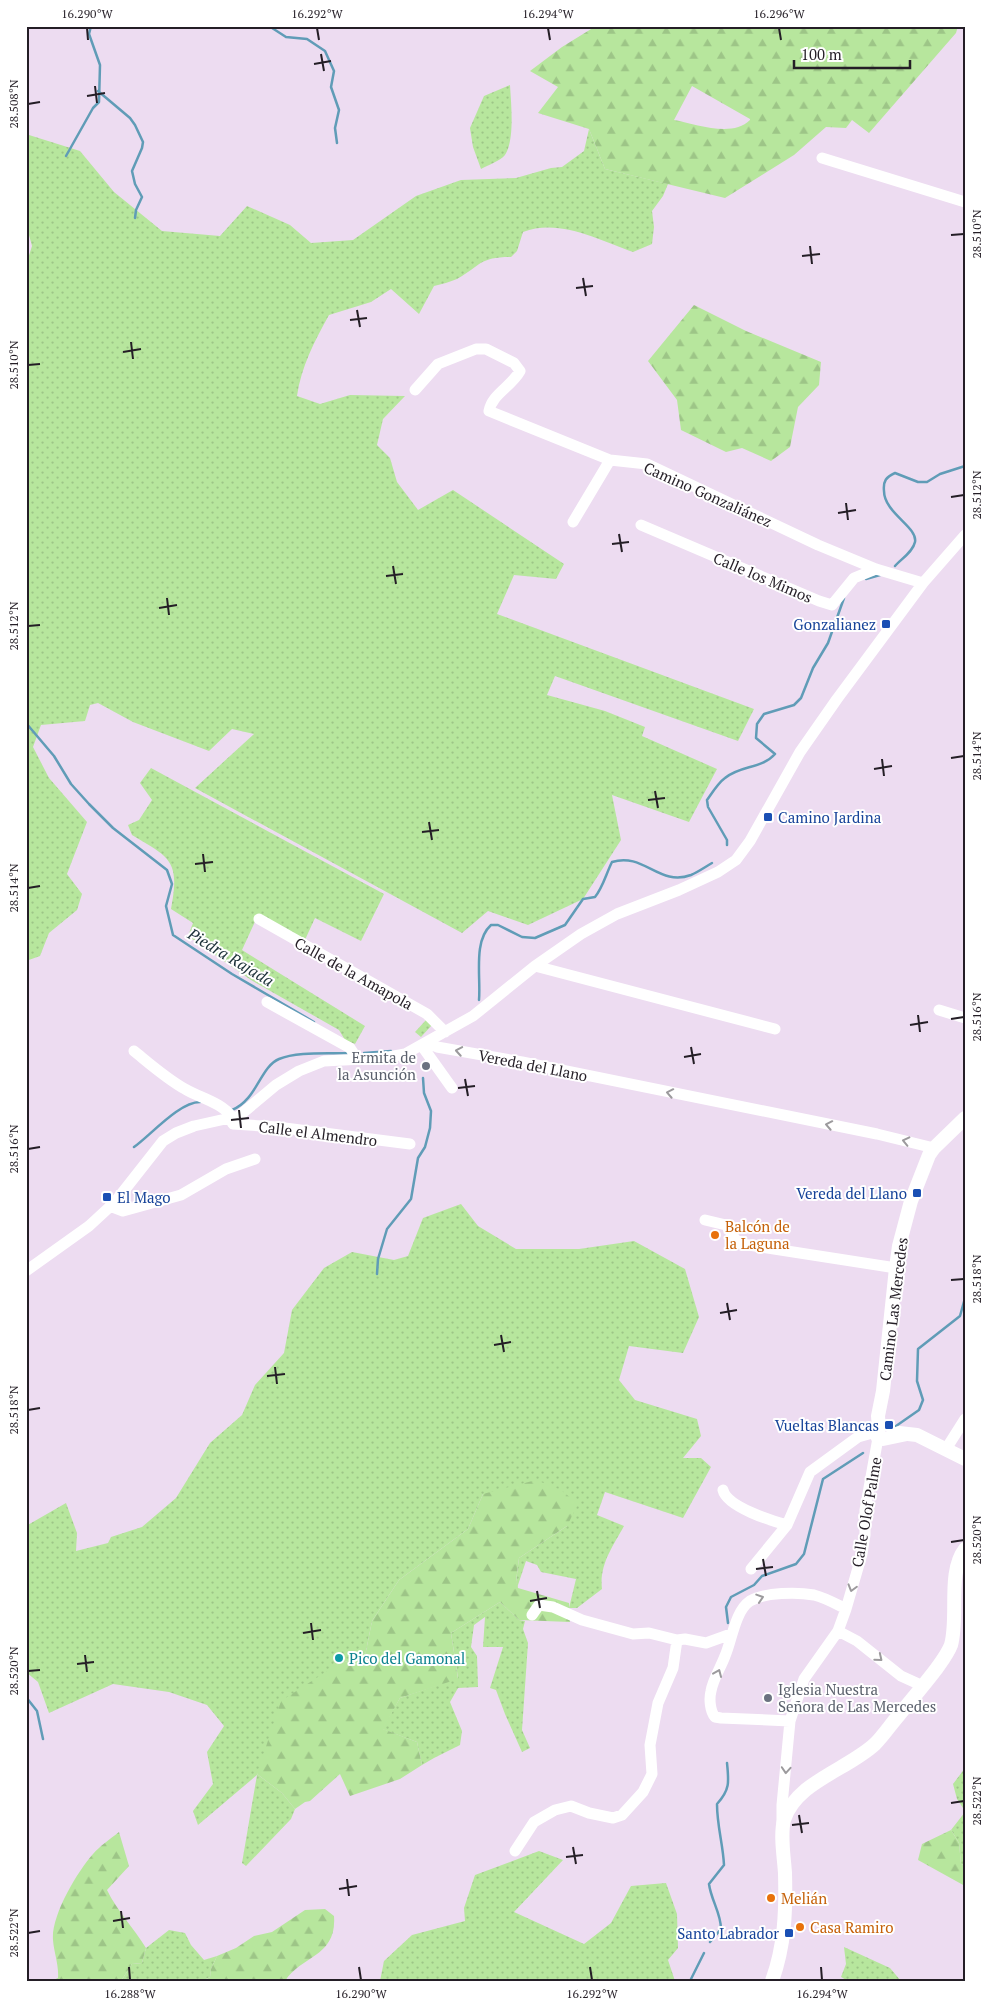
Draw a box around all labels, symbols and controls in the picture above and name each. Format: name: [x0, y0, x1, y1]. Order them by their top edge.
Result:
text: 16.290°W: [61, 6, 114, 21]
text: 16.292°W: [291, 6, 344, 21]
text: 16.294°W: [522, 6, 575, 21]
text: 16.296°W: [753, 6, 806, 21]
scale bar: [794, 38, 910, 70]
text: 100 m: [801, 44, 842, 64]
text: 28.508°N: [6, 79, 21, 129]
text: 28.510°N: [969, 209, 984, 259]
text: 28.510°N: [6, 340, 21, 390]
street label: Camino Gonzaliánez: [641, 457, 775, 531]
text: 28.512°N: [969, 470, 984, 520]
street label: Calle los Mimos: [710, 547, 816, 607]
text: 28.512°N: [6, 601, 21, 651]
place label: Gonzalianez: [793, 614, 876, 634]
marker: Gonzalianez: [880, 618, 892, 630]
text: 28.514°N: [969, 731, 984, 781]
place label: Camino Jardina: [778, 807, 882, 827]
marker: Camino Jardina: [762, 811, 774, 823]
text: 28.514°N: [6, 863, 21, 913]
water label: Piedra Rajada: [183, 922, 278, 991]
street label: Calle de la Amapola: [291, 932, 417, 1014]
text: 28.516°N: [969, 992, 984, 1042]
street label: Vereda del Llano: [477, 1045, 589, 1085]
place label: Ermita de la Asunción: [338, 1047, 416, 1084]
one-way arrow: [455, 1047, 463, 1057]
marker: Ermita de la Asunción: [420, 1060, 432, 1072]
one-way arrow: [665, 1088, 674, 1099]
street label: Calle el Almendro: [258, 1116, 378, 1150]
one-way arrow: [825, 1121, 833, 1131]
text: 28.516°N: [6, 1124, 21, 1174]
one-way arrow: [901, 1136, 910, 1147]
place label: Vereda del Llano: [796, 1183, 907, 1203]
place label: El Mago: [117, 1187, 171, 1207]
marker: Vereda del Llano: [911, 1187, 923, 1199]
marker: El Mago: [101, 1191, 113, 1203]
place label: Balcón de la Laguna: [725, 1216, 790, 1253]
marker: Balcón de la Laguna: [709, 1229, 721, 1241]
street label: Camino Las Mercedes: [874, 1236, 912, 1382]
text: 28.518°N: [969, 1254, 984, 1304]
text: 28.518°N: [6, 1385, 21, 1435]
place label: Vueltas Blancas: [775, 1415, 879, 1435]
marker: Vueltas Blancas: [883, 1419, 895, 1431]
street label: Calle Olof Palme: [846, 1455, 886, 1569]
text: 28.520°N: [969, 1515, 984, 1565]
one-way arrow: [847, 1584, 857, 1592]
one-way arrow: [755, 1593, 764, 1603]
text: 28.520°N: [6, 1646, 21, 1696]
place label: Pico del Gamonal: [349, 1648, 465, 1668]
marker: Pico del Gamonal: [333, 1652, 345, 1664]
one-way arrow: [873, 1653, 882, 1661]
one-way arrow: [712, 1669, 723, 1678]
place label: Iglesia Nuestra Señora de Las Mercedes: [778, 1679, 936, 1716]
marker: Iglesia Nuestra Señora de Las Mercedes: [762, 1692, 774, 1704]
one-way arrow: [780, 1766, 791, 1774]
text: 28.522°N: [969, 1776, 984, 1826]
place label: Melián: [781, 1888, 827, 1908]
marker: Melián: [765, 1892, 777, 1904]
text: 28.522°N: [6, 1908, 21, 1958]
place label: Casa Ramiro: [810, 1917, 894, 1937]
marker: Casa Ramiro: [794, 1921, 806, 1933]
place label: Santo Labrador: [677, 1923, 779, 1943]
marker: Santo Labrador: [783, 1927, 795, 1939]
text: 16.288°W: [104, 1986, 157, 2001]
text: 16.290°W: [335, 1986, 388, 2001]
text: 16.292°W: [566, 1986, 619, 2001]
text: 16.294°W: [796, 1986, 849, 2001]

